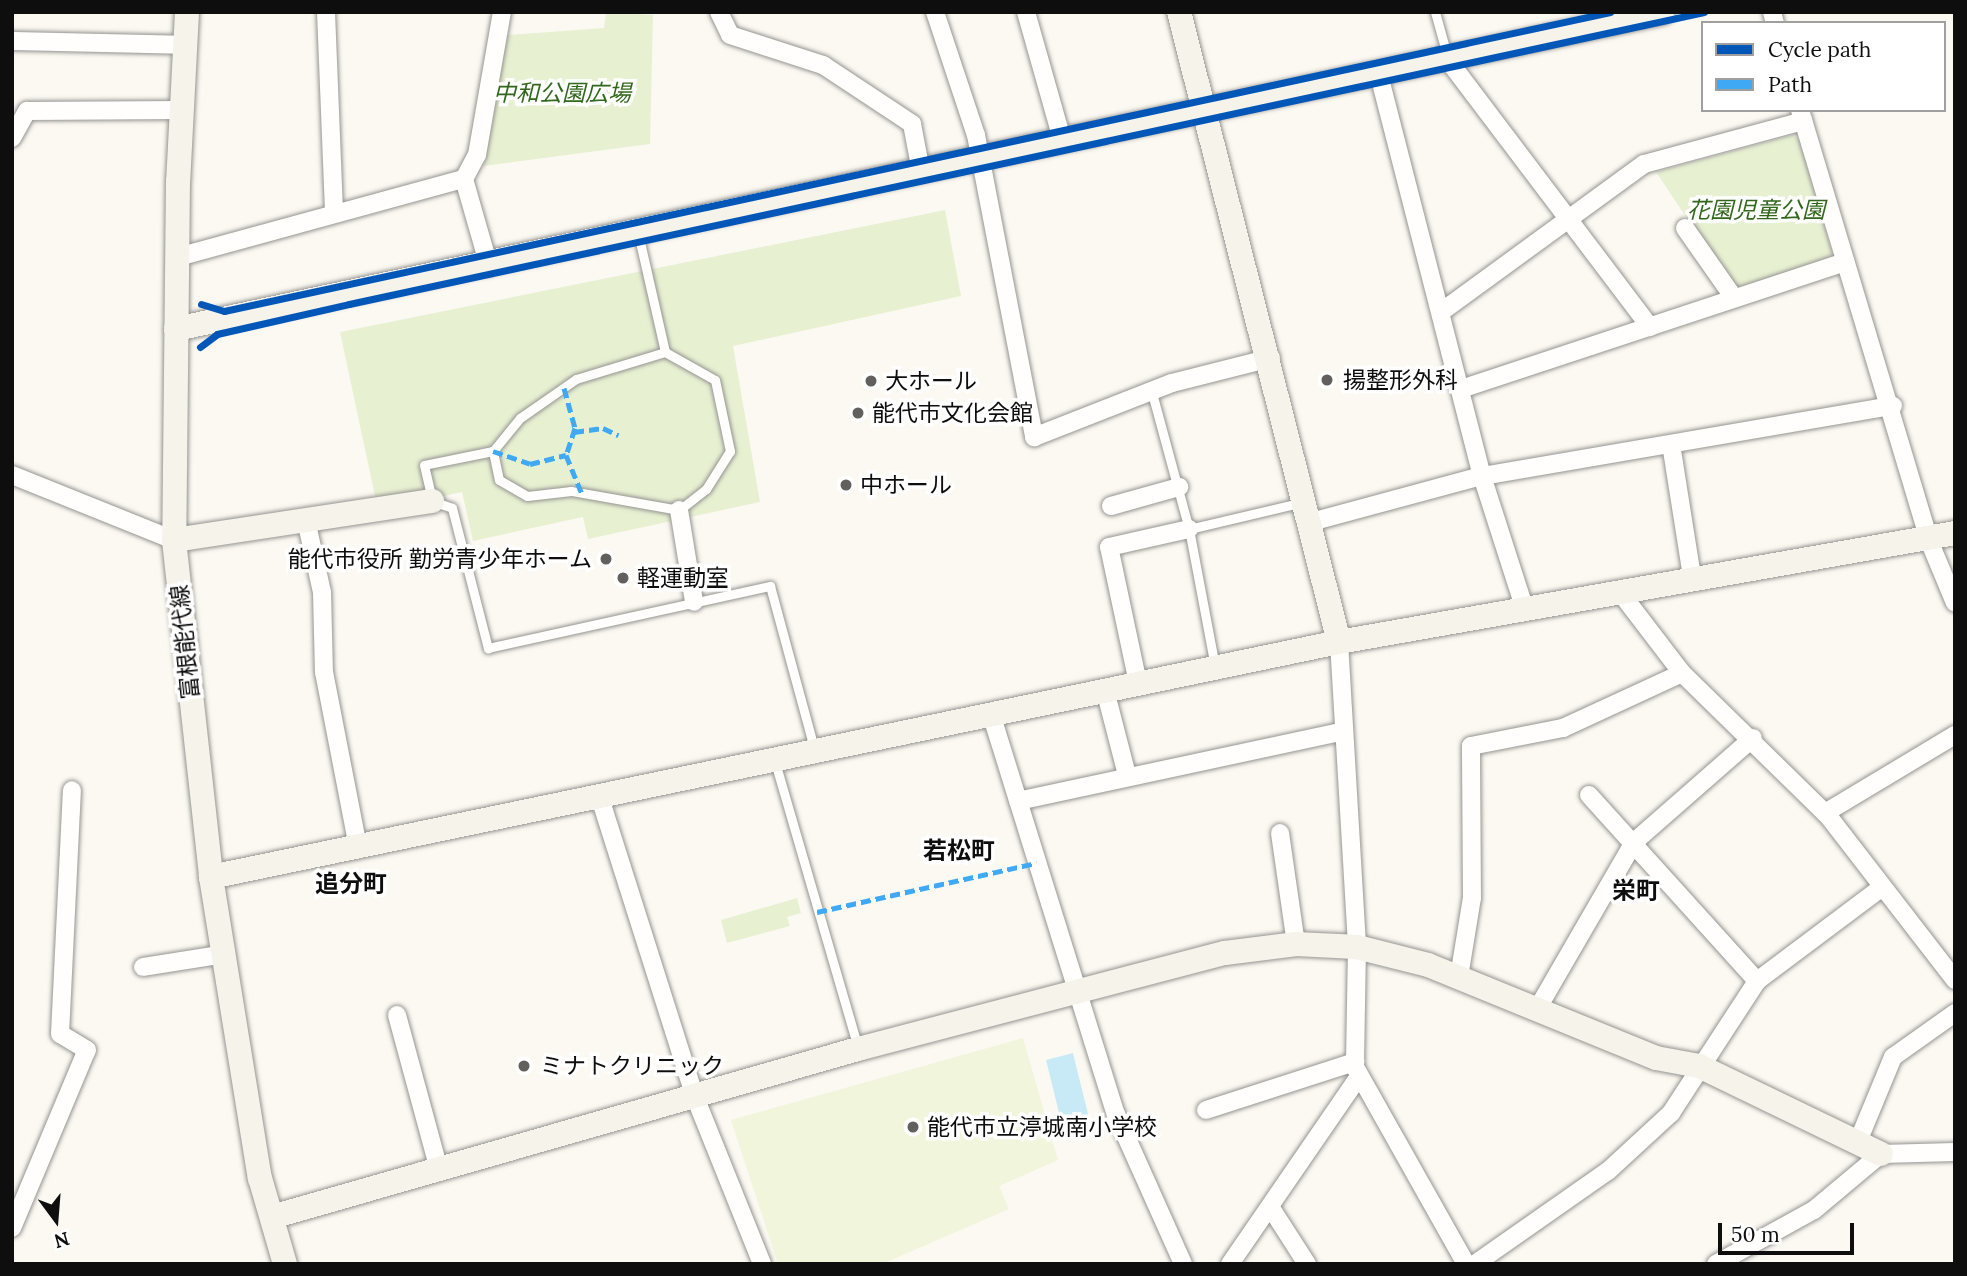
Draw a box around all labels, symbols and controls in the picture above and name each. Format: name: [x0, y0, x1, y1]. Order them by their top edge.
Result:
legend: [1701, 21, 1946, 112]
text: Cycle path: [1768, 36, 1871, 63]
text: Path: [1768, 71, 1812, 98]
park label: 中和公園広場: [493, 79, 631, 107]
park label: 花園児童公園: [1687, 196, 1825, 224]
place label: 揚整形外科: [1343, 366, 1458, 394]
place label: 大ホール: [885, 367, 977, 395]
marker: 揚整形外科: [1317, 370, 1337, 390]
marker: 大ホール: [863, 373, 879, 389]
place label: 能代市文化会館: [872, 399, 1033, 427]
marker: 能代市文化会館: [850, 405, 866, 421]
place label: 中ホール: [860, 471, 952, 499]
marker: 中ホール: [838, 477, 854, 493]
place label: 能代市役所 勤労青少年ホーム: [287, 545, 592, 573]
marker: 能代市役所 勤労青少年ホーム: [598, 551, 614, 567]
place label: 軽運動室: [637, 564, 729, 592]
marker: 軽運動室: [615, 570, 631, 586]
street label: 富根能代線: [165, 583, 205, 701]
district label: 若松町: [923, 837, 995, 865]
district label: 追分町: [315, 870, 387, 898]
district label: 栄町: [1612, 877, 1660, 905]
place label: ミナトクリニック: [540, 1052, 724, 1080]
marker: ミナトクリニック: [514, 1056, 534, 1076]
place label: 能代市立渟城南小学校: [927, 1113, 1157, 1141]
marker: 能代市立渟城南小学校: [905, 1119, 921, 1135]
north arrow: [21, 1185, 91, 1255]
scale bar: [1722, 1210, 1858, 1254]
text: 50 m: [1731, 1221, 1780, 1248]
text: N: [51, 1227, 72, 1254]

